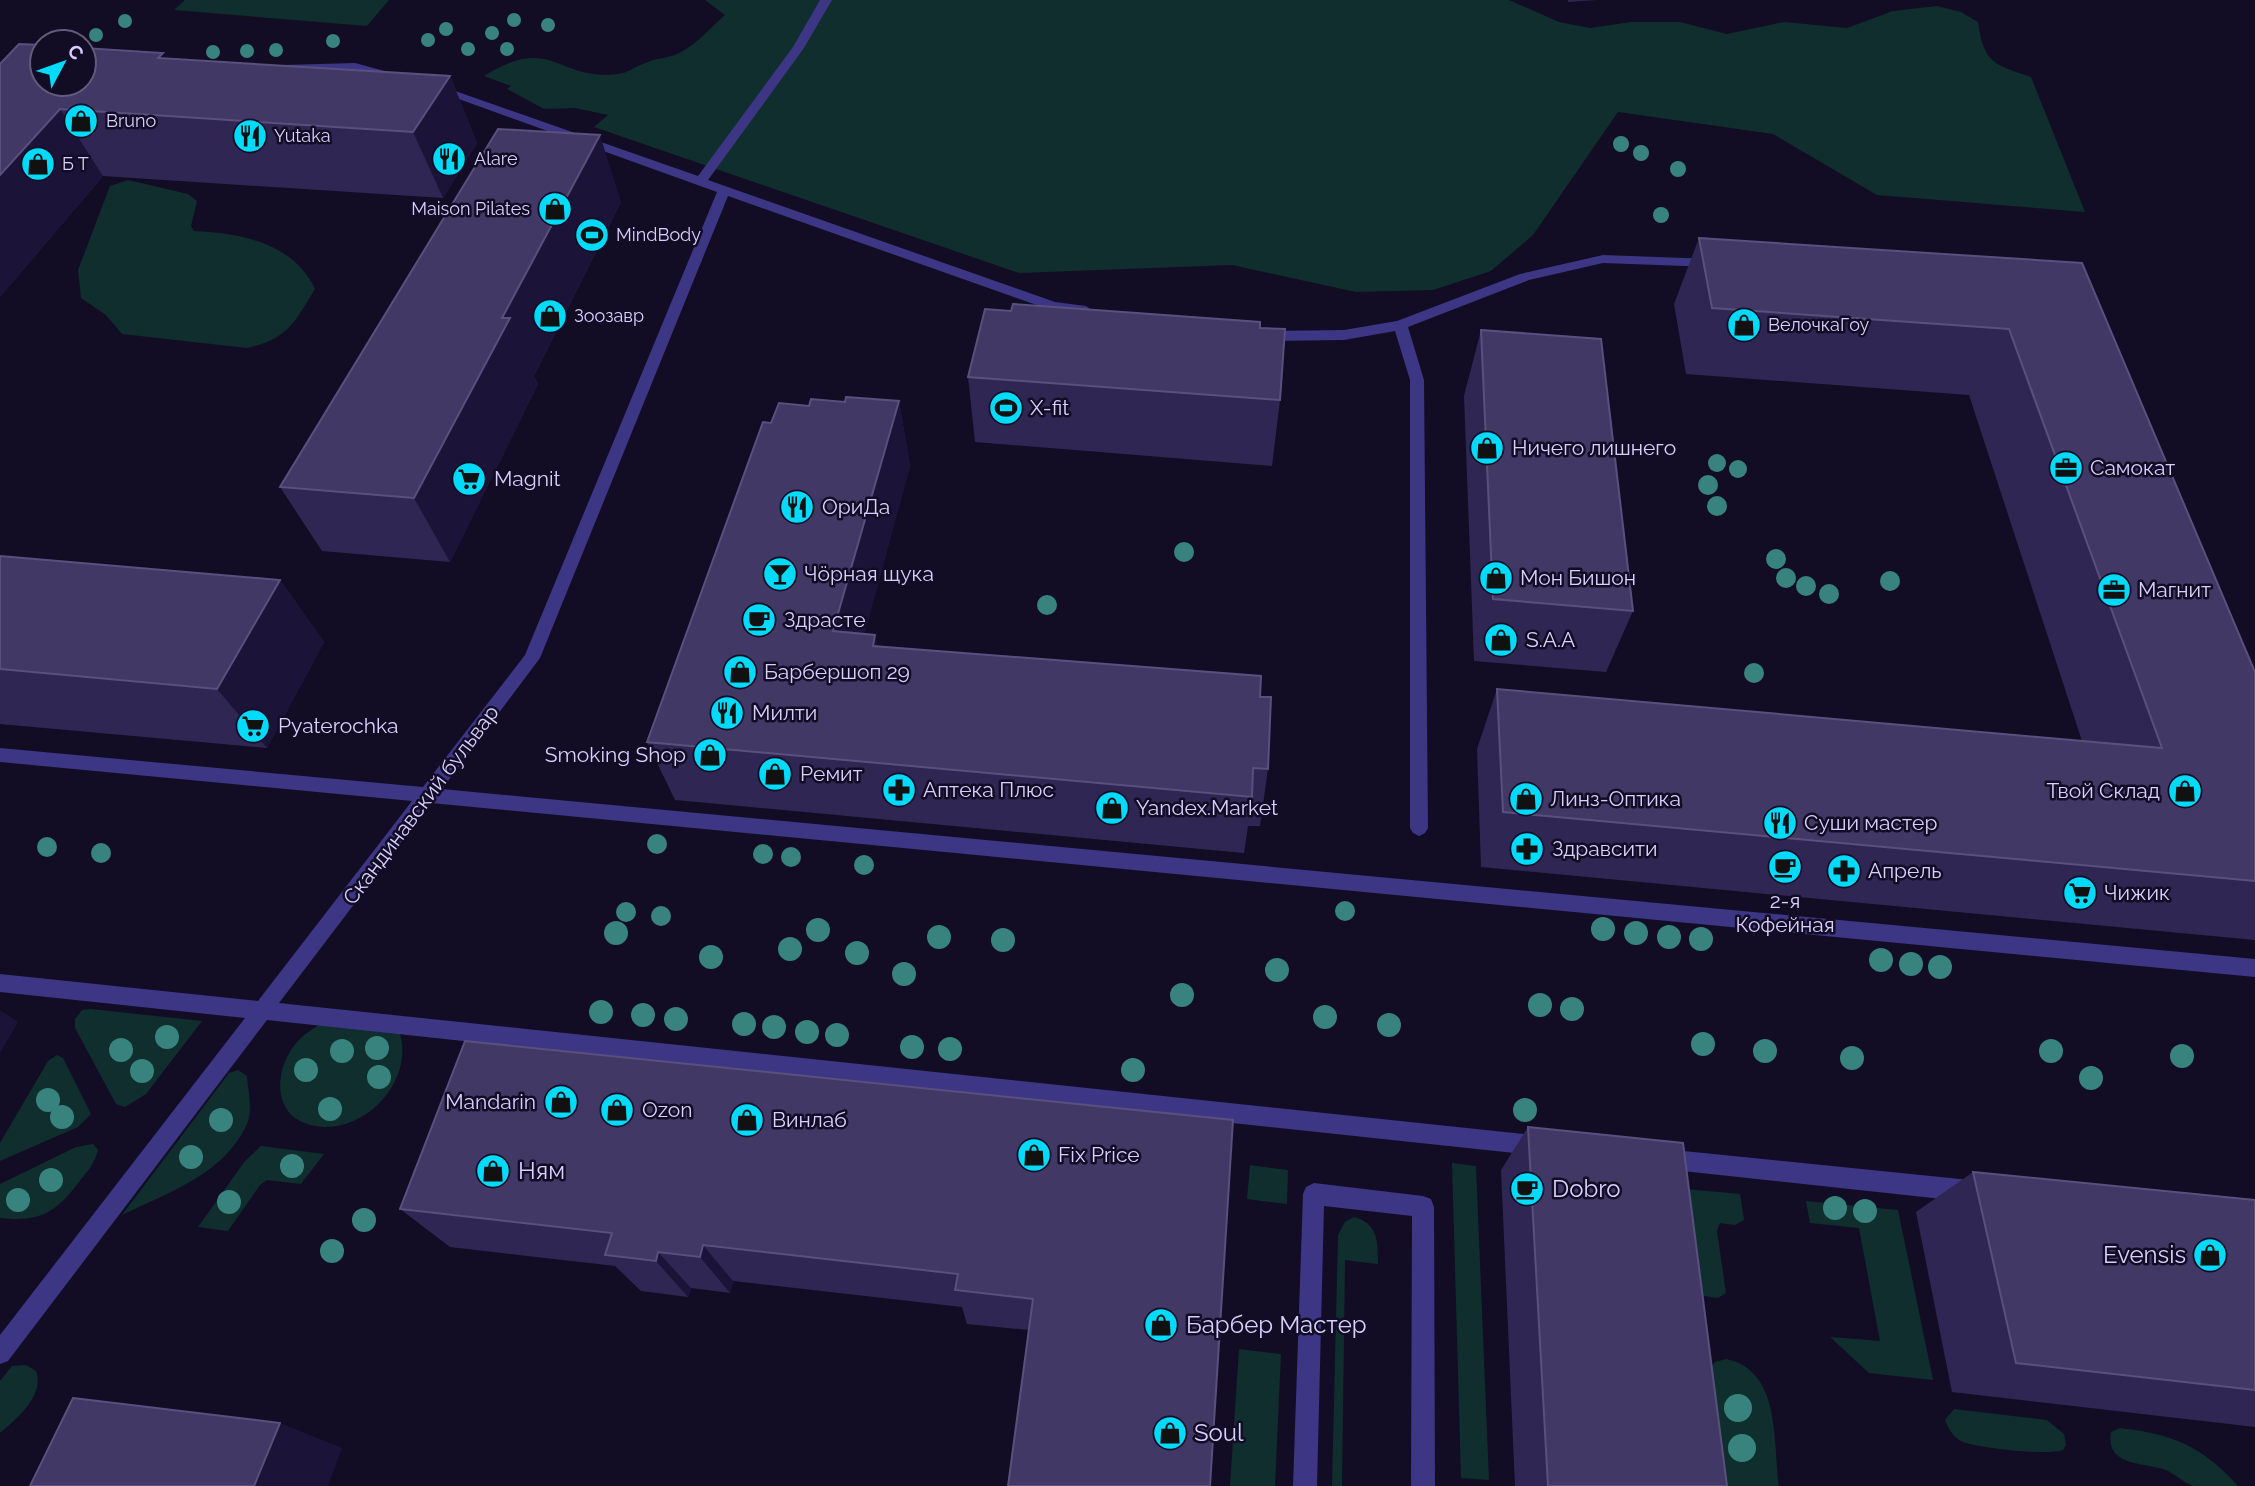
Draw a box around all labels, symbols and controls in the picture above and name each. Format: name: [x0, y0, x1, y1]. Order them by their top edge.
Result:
north arrow: [28, 28, 98, 98]
text: С: [63, 40, 88, 64]
shop icon: Bruno: [62, 102, 100, 140]
place label: Bruno: [106, 110, 156, 131]
restaurant icon: Yutaka: [231, 117, 269, 155]
place label: Yutaka: [274, 125, 330, 146]
restaurant icon: Alare: [430, 140, 468, 178]
shop icon: Б Т: [19, 145, 57, 183]
place label: Alare: [474, 148, 518, 169]
place label: Б Т: [62, 153, 89, 174]
shop icon: Maison Pilates: [536, 190, 574, 228]
place label: Maison Pilates: [411, 198, 530, 219]
sports icon: MindBody: [573, 216, 611, 254]
place label: MindBody: [616, 224, 701, 245]
shop icon: Зоозавр: [531, 297, 569, 335]
place label: Зоозавр: [574, 305, 644, 326]
shop icon: ВелочкаГоу: [1725, 306, 1763, 344]
place label: ВелочкаГоу: [1768, 314, 1870, 335]
sports icon: X-fit: [987, 389, 1025, 427]
place label: X-fit: [1030, 395, 1069, 420]
shop icon: Ничего лишнего: [1468, 429, 1506, 467]
place label: Ничего лишнего: [1512, 435, 1676, 460]
office icon: Самокат: [2047, 449, 2085, 487]
place label: Самокат: [2090, 455, 2175, 480]
supermarket icon: Magnit: [450, 460, 488, 498]
place label: Magnit: [494, 466, 561, 491]
restaurant icon: ОриДа: [778, 488, 816, 526]
place label: ОриДа: [822, 494, 890, 519]
bar icon: Чöрная щука: [761, 555, 799, 593]
shop icon: Мон Бишон: [1477, 559, 1515, 597]
place label: Чöрная щука: [804, 561, 934, 586]
place label: Мон Бишон: [1520, 565, 1636, 590]
office icon: Магнит: [2095, 571, 2133, 609]
place label: Магнит: [2138, 577, 2211, 602]
cafe icon: Здрасте: [740, 601, 778, 639]
place label: Здрасте: [784, 607, 866, 632]
shop icon: S.A.A: [1482, 621, 1520, 659]
place label: S.A.A: [1526, 627, 1575, 652]
shop icon: Барбершоп 29: [721, 653, 759, 691]
place label: Барбершоп 29: [764, 659, 910, 684]
restaurant icon: Милти: [708, 694, 746, 732]
street label: Скандинавский бульвар: [338, 700, 504, 909]
place label: Милти: [752, 700, 817, 725]
supermarket icon: Pyaterochka: [234, 707, 272, 745]
place label: Pyaterochka: [278, 713, 399, 738]
shop icon: Smoking Shop: [691, 736, 729, 774]
place label: Smoking Shop: [545, 742, 686, 767]
shop icon: Ремит: [756, 755, 794, 793]
place label: Ремит: [800, 761, 863, 786]
pharmacy icon: Аптека Плюс: [880, 771, 918, 809]
shop icon: Твой Склад: [2166, 772, 2204, 810]
place label: Аптека Плюс: [923, 777, 1054, 802]
place label: Твой Склад: [2047, 778, 2160, 803]
shop icon: Линз-Оптика: [1507, 780, 1545, 818]
place label: Линз-Оптика: [1550, 786, 1681, 811]
shop icon: Yandex.Market: [1093, 789, 1131, 827]
place label: Yandex.Market: [1136, 795, 1278, 820]
restaurant icon: Суши мастер: [1761, 804, 1799, 842]
place label: Суши мастер: [1804, 810, 1937, 835]
pharmacy icon: Здравсити: [1508, 830, 1546, 868]
place label: Здравсити: [1552, 836, 1657, 861]
cafe icon: 2-я Кофейная: [1766, 848, 1804, 886]
pharmacy icon: Апрель: [1825, 852, 1863, 890]
place label: Апрель: [1868, 858, 1942, 883]
supermarket icon: Чижик: [2061, 874, 2099, 912]
place label: Чижик: [2104, 880, 2170, 905]
place label: 2-я Кофейная: [1735, 888, 1835, 937]
shop icon: Mandarin: [542, 1083, 580, 1121]
place label: Mandarin: [445, 1089, 536, 1114]
shop icon: Ozon: [598, 1091, 636, 1129]
place label: Ozon: [642, 1097, 693, 1122]
shop icon: Винлаб: [728, 1101, 766, 1139]
place label: Винлаб: [772, 1107, 847, 1132]
shop icon: Fix Price: [1015, 1136, 1053, 1174]
place label: Fix Price: [1058, 1142, 1140, 1167]
shop icon: Ням: [474, 1152, 512, 1190]
place label: Ням: [518, 1156, 565, 1185]
cafe icon: Dobro: [1508, 1170, 1546, 1208]
place label: Dobro: [1552, 1174, 1621, 1203]
shop icon: Evensis: [2191, 1236, 2229, 1274]
place label: Evensis: [2103, 1240, 2186, 1269]
shop icon: Барбер Мастер: [1142, 1306, 1180, 1344]
place label: Барбер Мастер: [1186, 1310, 1367, 1339]
shop icon: Soul: [1151, 1414, 1189, 1452]
place label: Soul: [1194, 1418, 1244, 1447]

